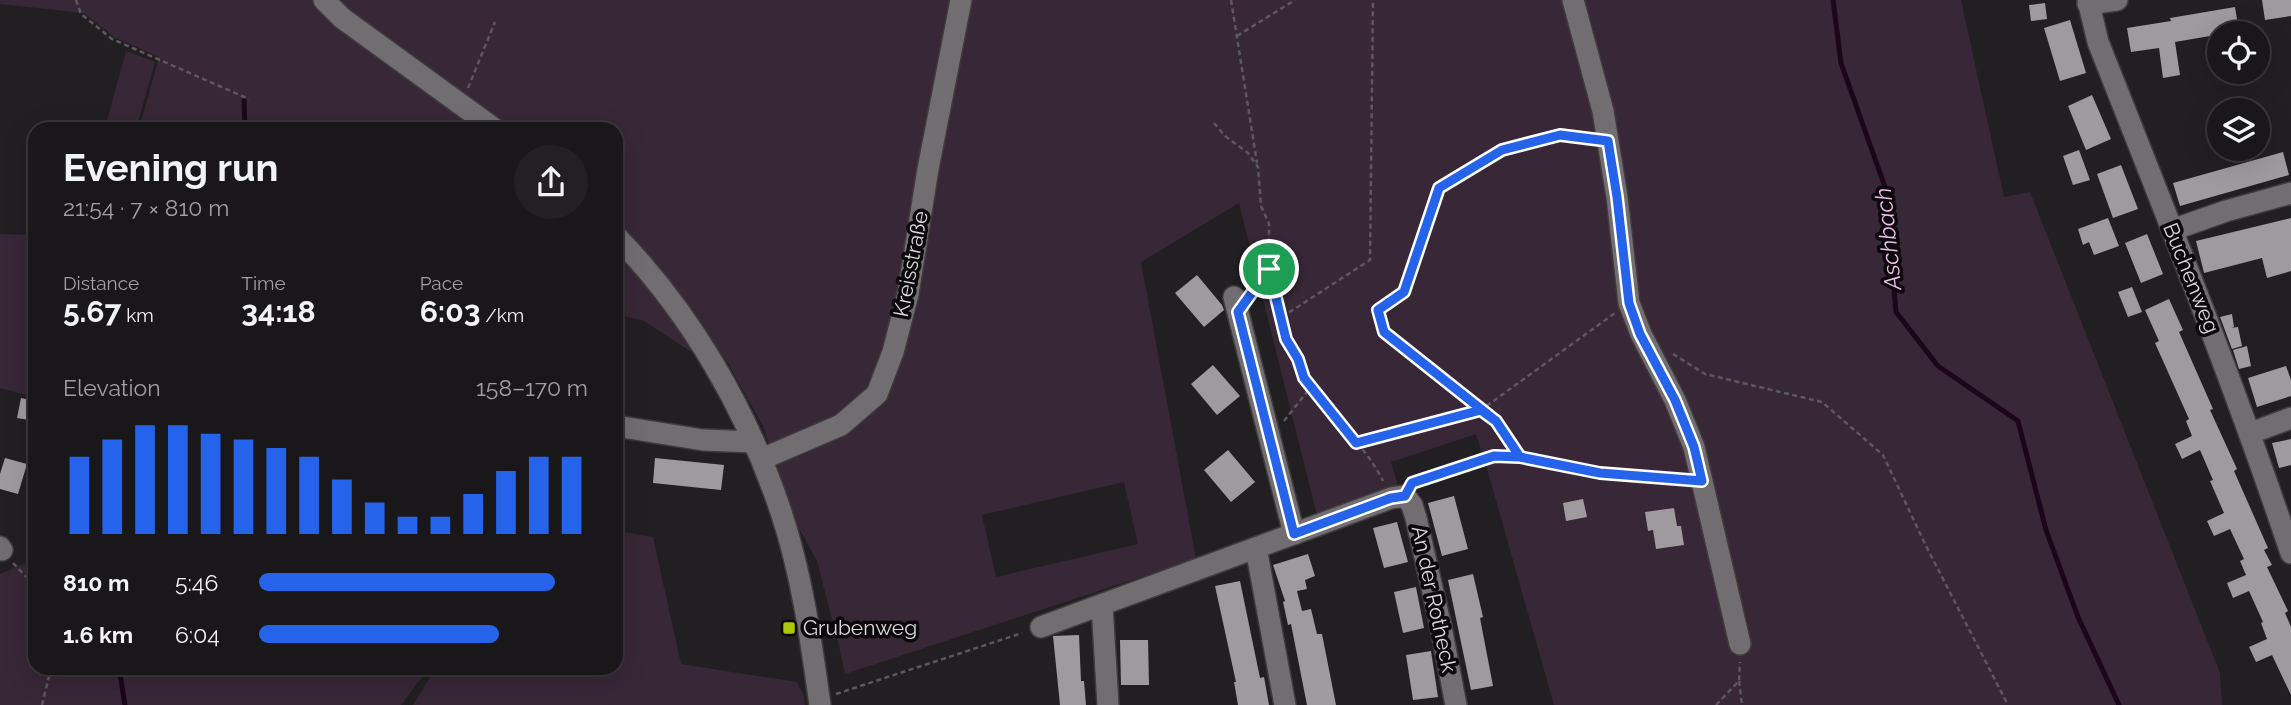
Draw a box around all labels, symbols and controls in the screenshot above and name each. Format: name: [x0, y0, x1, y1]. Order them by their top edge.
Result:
map controls: [2207, 21, 2270, 161]
button: locate: [2207, 21, 2270, 84]
button: layers: [2207, 98, 2270, 161]
text: Evening run: [63, 145, 278, 190]
button: share: [514, 145, 588, 219]
water label: Aschbach: [1869, 186, 1907, 294]
text: 21:54 · 7 × 810 m: [63, 194, 229, 221]
street label: Kreisstraße: [888, 209, 933, 319]
street label: Buchenweg: [2158, 219, 2225, 337]
pin: [1239, 239, 1299, 299]
icon: arrive: [1250, 250, 1288, 288]
text: Distance: [63, 272, 139, 294]
text: Time: [241, 272, 286, 294]
text: Pace: [420, 272, 463, 294]
text: 5.67: [63, 294, 121, 329]
text: 34:18: [241, 294, 316, 329]
text: 6:03: [420, 294, 480, 329]
text: km: [121, 304, 154, 326]
text: /km: [480, 304, 524, 326]
text: Elevation: [63, 374, 161, 401]
text: 158–170 m: [476, 374, 588, 401]
street label: An der Rotheck: [1407, 523, 1462, 675]
text: 810 m: [63, 569, 129, 596]
text: 5:46: [175, 569, 218, 596]
place label: Grubenweg: [803, 615, 917, 640]
marker: Grubenweg: [781, 620, 797, 636]
text: 1.6 km: [63, 621, 133, 648]
text: 6:04: [175, 621, 220, 648]

